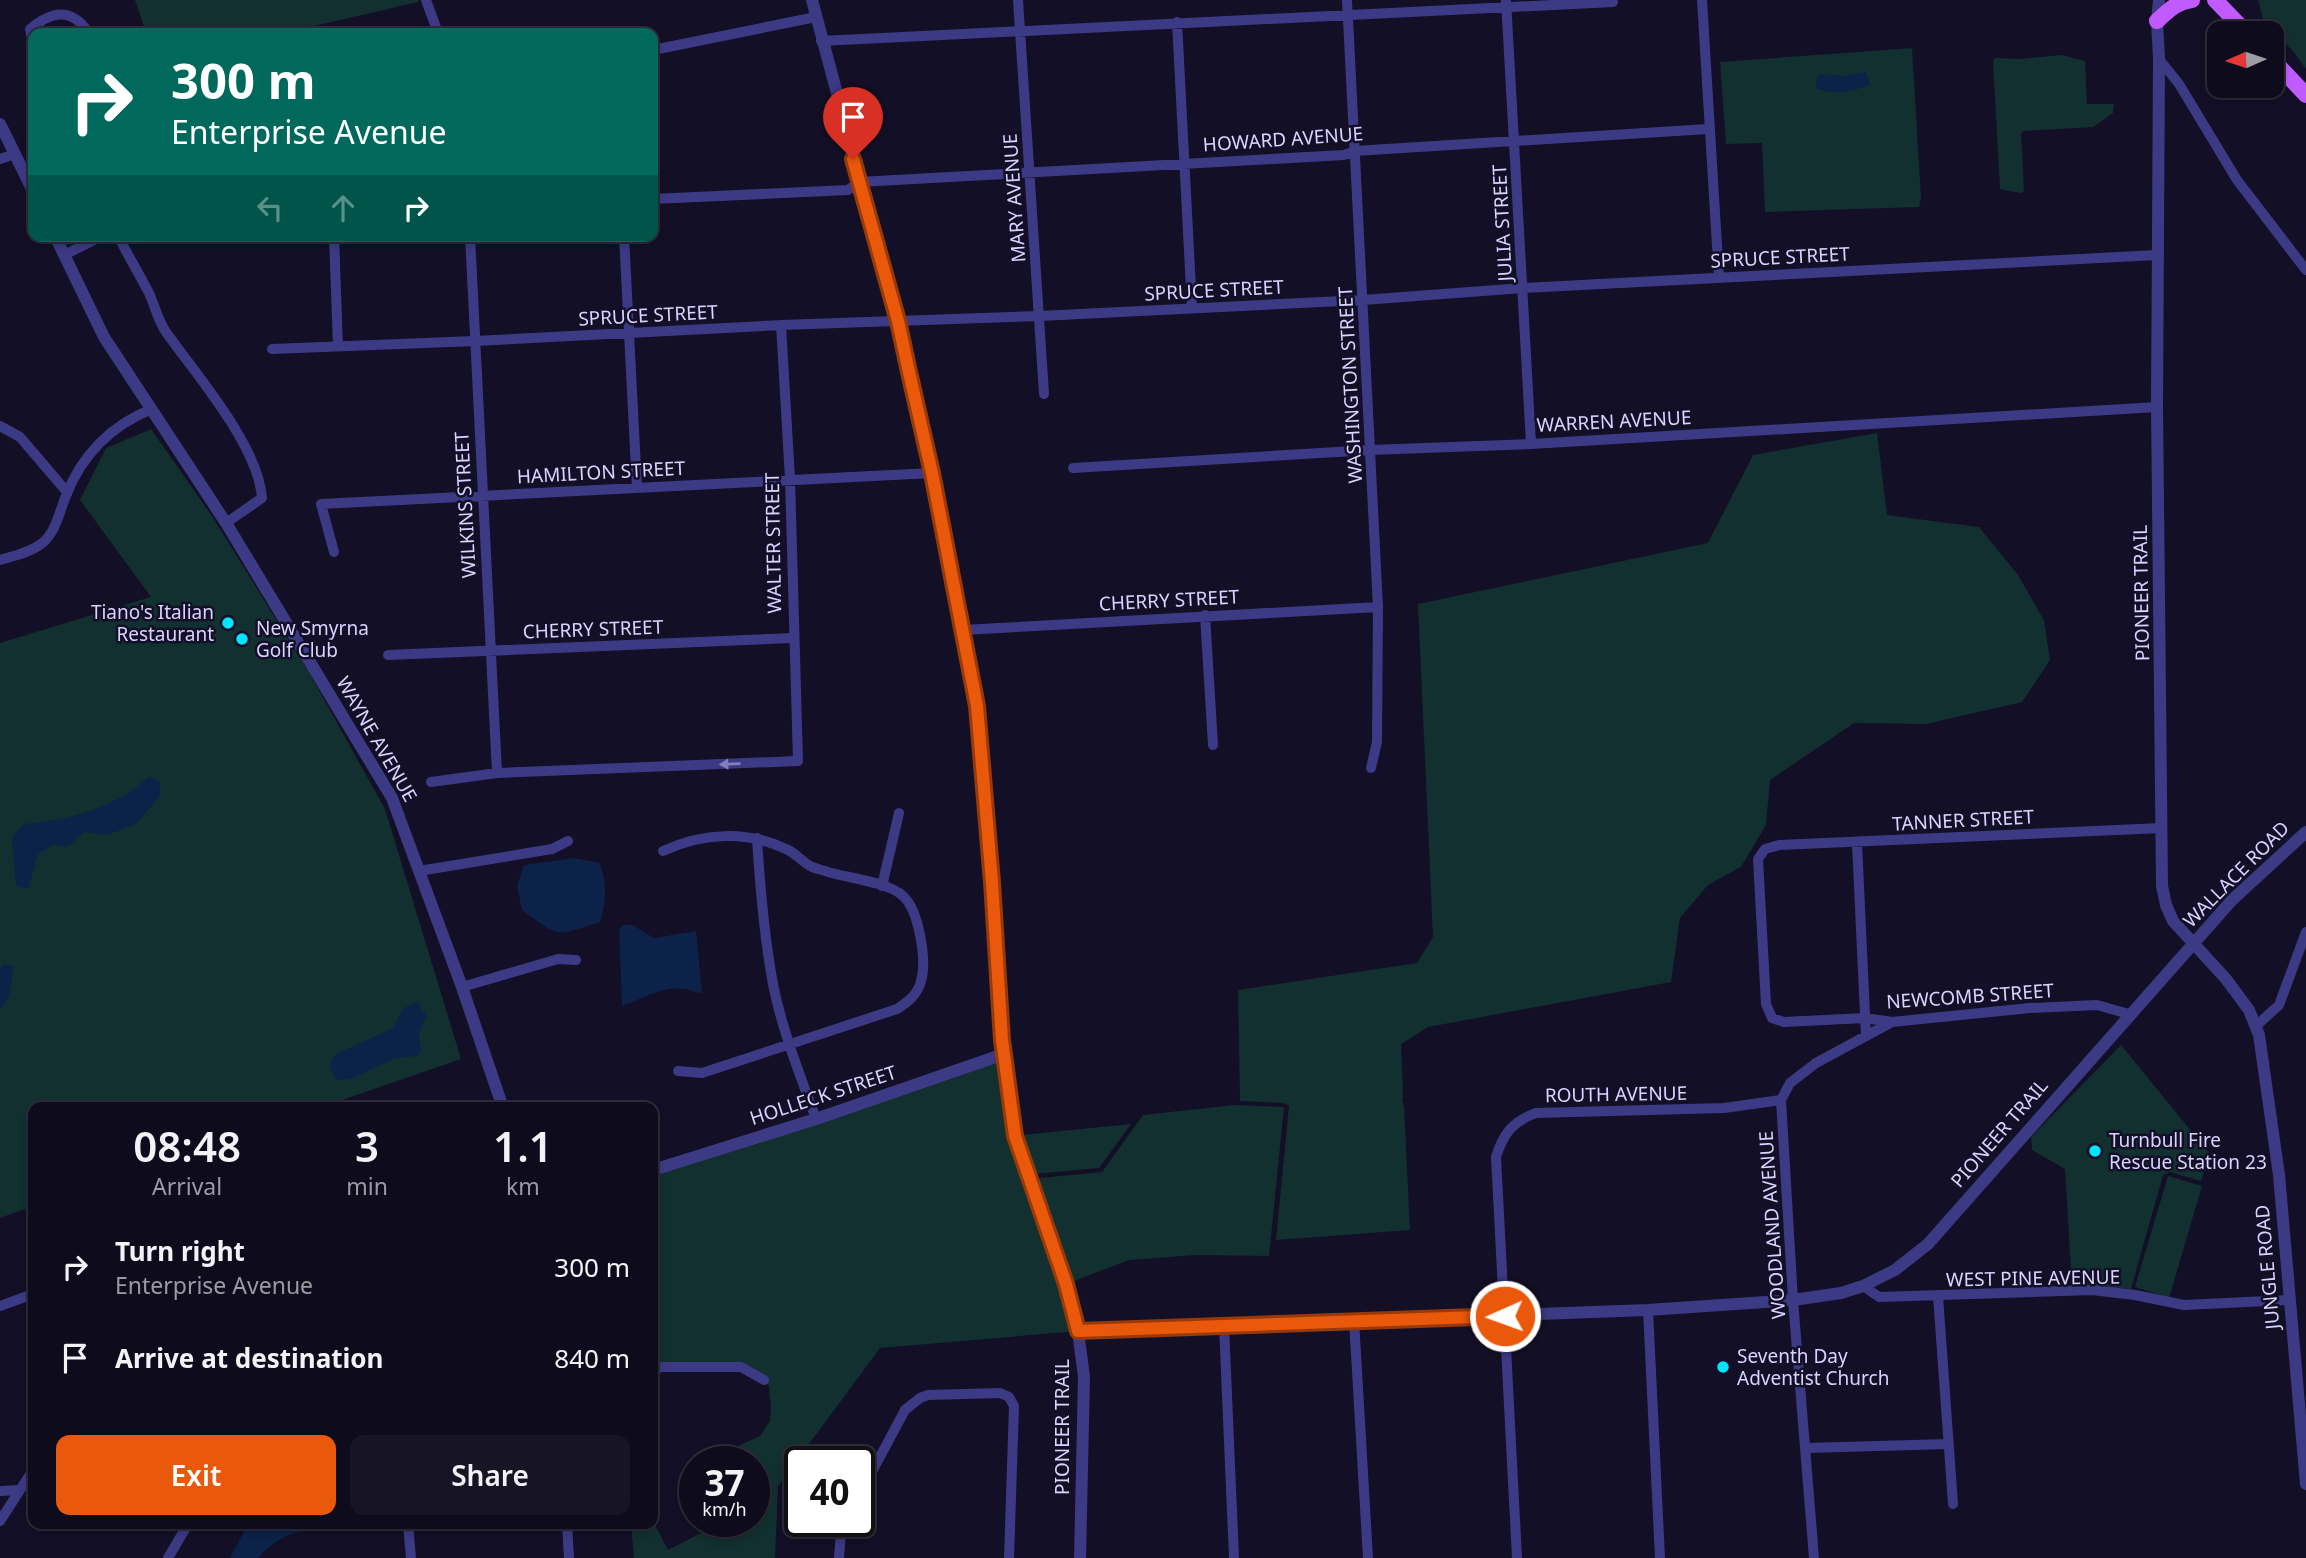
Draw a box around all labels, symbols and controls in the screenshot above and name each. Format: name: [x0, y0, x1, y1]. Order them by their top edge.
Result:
north arrow: [2207, 21, 2284, 98]
map controls: [2207, 21, 2284, 98]
text: 300 m: [171, 47, 316, 113]
icon: right: [56, 56, 147, 147]
pin: [823, 87, 883, 159]
icon: arrive: [834, 98, 872, 136]
text: Enterprise Avenue: [171, 110, 447, 153]
street label: HOWARD AVENUE: [1202, 120, 1364, 158]
street label: MARY AVENUE: [997, 133, 1031, 263]
street label: JULIA STREET: [1486, 163, 1518, 284]
icon: left: [251, 189, 289, 227]
icon: ahead: [324, 189, 362, 227]
icon: right: [397, 189, 435, 227]
street label: SPRUCE STREET: [1710, 240, 1851, 274]
street label: SPRUCE STREET: [1144, 273, 1285, 307]
street label: WASHINGTON STREET: [1332, 285, 1368, 484]
street label: SPRUCE STREET: [578, 298, 719, 332]
street label: WARREN AVENUE: [1536, 404, 1692, 438]
street label: WILKINS STREET: [448, 431, 482, 579]
street label: HAMILTON STREET: [516, 455, 686, 489]
street label: WALTER STREET: [759, 472, 787, 614]
street label: PIONEER TRAIL: [2127, 525, 2155, 661]
street label: CHERRY STREET: [1098, 583, 1240, 617]
place label: Tiano's Italian Restaurant: [91, 599, 214, 647]
street label: CHERRY STREET: [522, 614, 664, 644]
marker: Tiano's Italian Restaurant: [220, 615, 236, 631]
place label: New Smyrna Golf Club: [256, 615, 369, 663]
marker: New Smyrna Golf Club: [234, 631, 250, 647]
street label: WAYNE AVENUE: [331, 672, 423, 806]
one-way arrow: [718, 758, 740, 769]
street label: TANNER STREET: [1891, 803, 2035, 837]
street label: WALLACE ROAD: [2177, 815, 2295, 933]
street label: NEWCOMB STREET: [1885, 977, 2055, 1015]
street label: HOLLECK STREET: [746, 1059, 900, 1131]
street label: PIONEER TRAIL: [1945, 1073, 2053, 1193]
street label: ROUTH AVENUE: [1545, 1080, 1687, 1108]
text: 08:48: [133, 1117, 241, 1174]
text: 3: [355, 1117, 379, 1174]
text: 1.1: [493, 1117, 553, 1174]
place label: Turnbull Fire Rescue Station 23: [2109, 1127, 2267, 1175]
street label: WOODLAND AVENUE: [1752, 1130, 1792, 1320]
marker: Turnbull Fire Rescue Station 23: [2087, 1143, 2103, 1159]
text: Arrival: [152, 1170, 222, 1202]
text: min: [346, 1170, 388, 1202]
text: km: [506, 1170, 540, 1202]
street label: JUNGLE ROAD: [2249, 1204, 2286, 1332]
text: Turn right: [115, 1233, 245, 1269]
icon: right: [56, 1248, 94, 1286]
text: 300 m: [554, 1249, 630, 1285]
street label: WEST PINE AVENUE: [1946, 1263, 2120, 1293]
text: Enterprise Avenue: [115, 1269, 313, 1301]
position arrow: [1468, 1279, 1542, 1353]
icon: arrive: [56, 1339, 94, 1377]
text: Arrive at destination: [115, 1340, 384, 1376]
text: 840 m: [554, 1340, 630, 1376]
place label: Seventh Day Adventist Church: [1737, 1343, 1889, 1391]
street label: PIONEER TRAIL: [1049, 1359, 1075, 1495]
marker: Seventh Day Adventist Church: [1715, 1359, 1731, 1375]
button: Exit: [56, 1435, 336, 1515]
button: Share: [350, 1435, 630, 1515]
speed limit sign: 40: [784, 1446, 875, 1537]
text: 37: [704, 1459, 745, 1506]
text: km/h: [702, 1497, 747, 1521]

